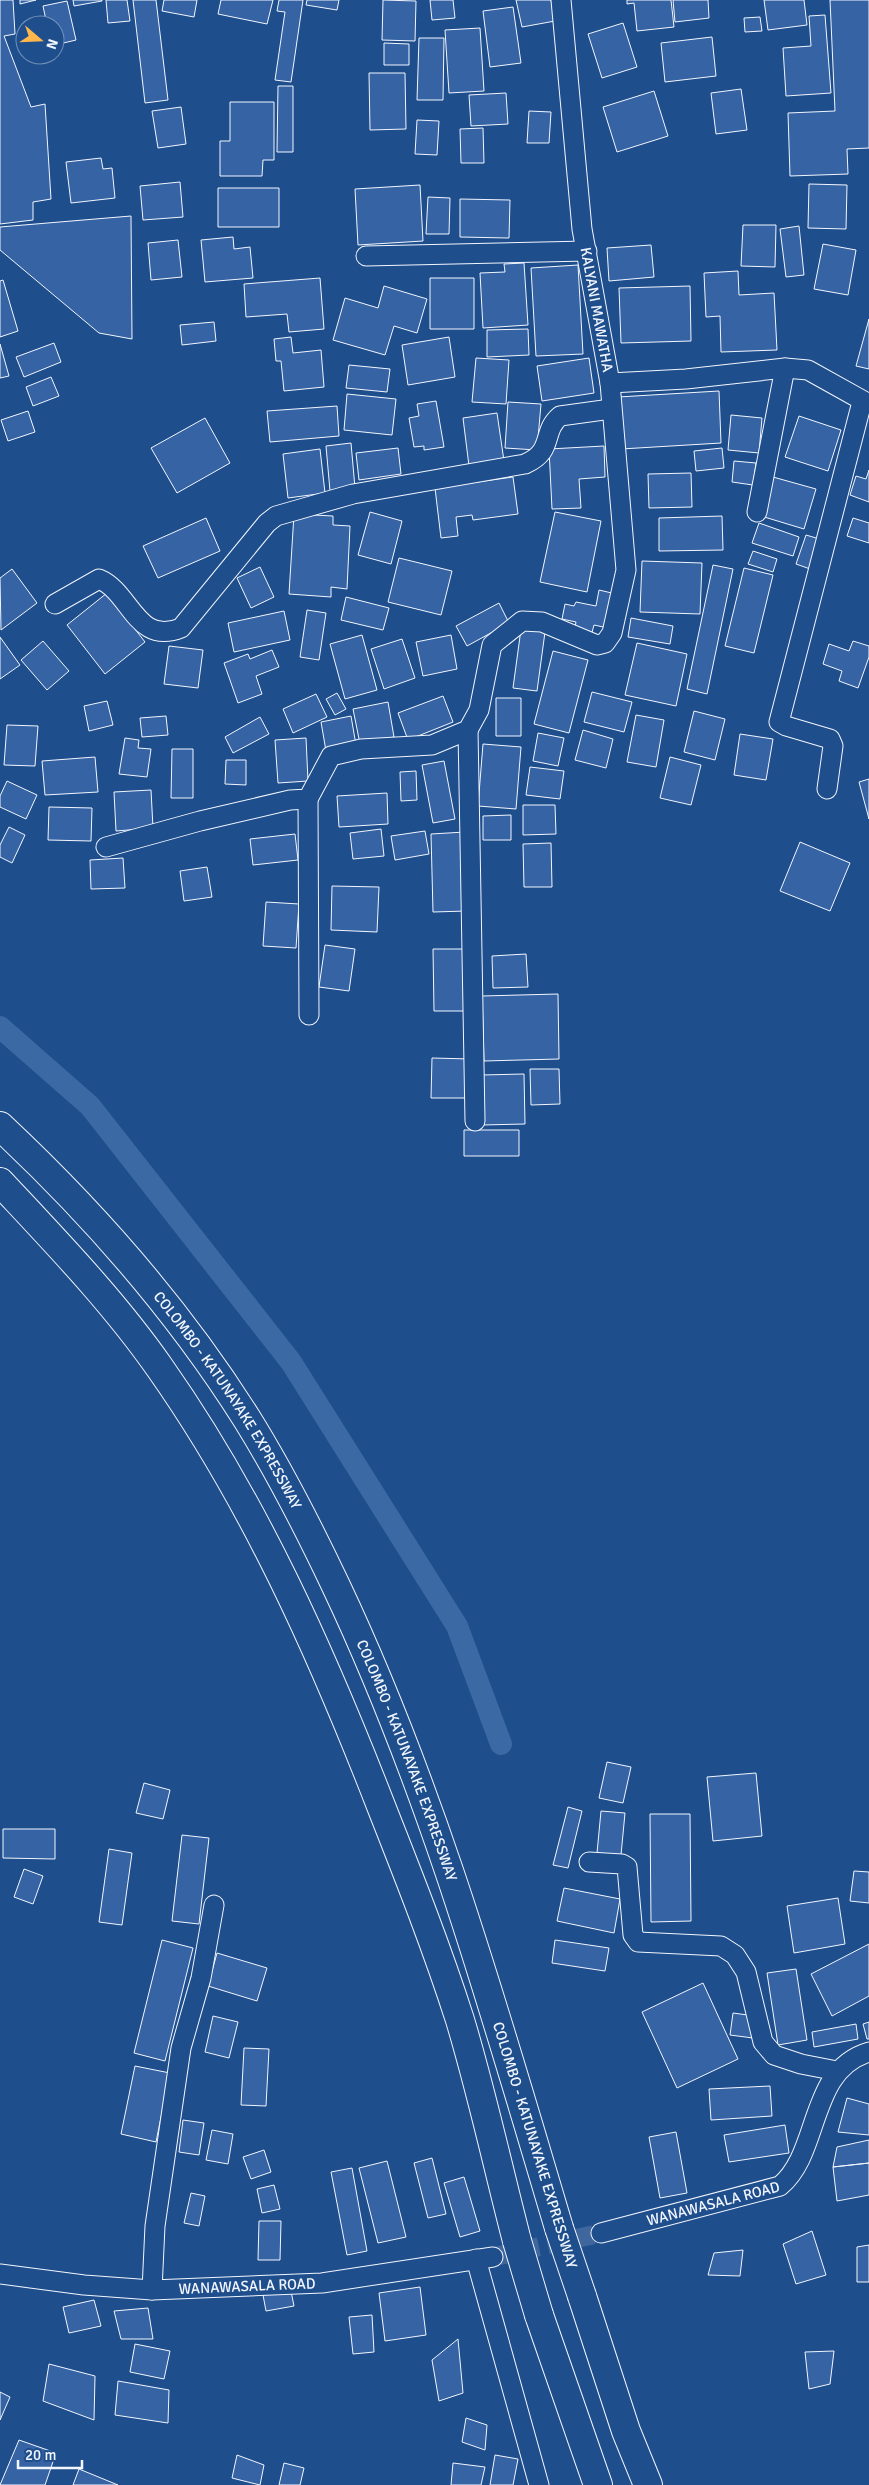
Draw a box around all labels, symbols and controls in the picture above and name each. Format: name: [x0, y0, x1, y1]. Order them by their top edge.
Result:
north arrow: [15, 15, 65, 65]
text: N: [42, 37, 61, 51]
street label: KALYANI MAWATHA: [576, 246, 617, 374]
street label: COLOMBO - KATUNAYAKE EXPRESSWAY: [150, 1288, 306, 1513]
street label: COLOMBO - KATUNAYAKE EXPRESSWAY: [353, 1637, 461, 1884]
street label: COLOMBO - KATUNAYAKE EXPRESSWAY: [489, 2020, 581, 2271]
street label: WANAWASALA ROAD: [645, 2177, 782, 2230]
street label: WANAWASALA ROAD: [178, 2274, 316, 2298]
scale bar: [18, 2438, 81, 2470]
text: 20 m: [25, 2446, 56, 2464]

